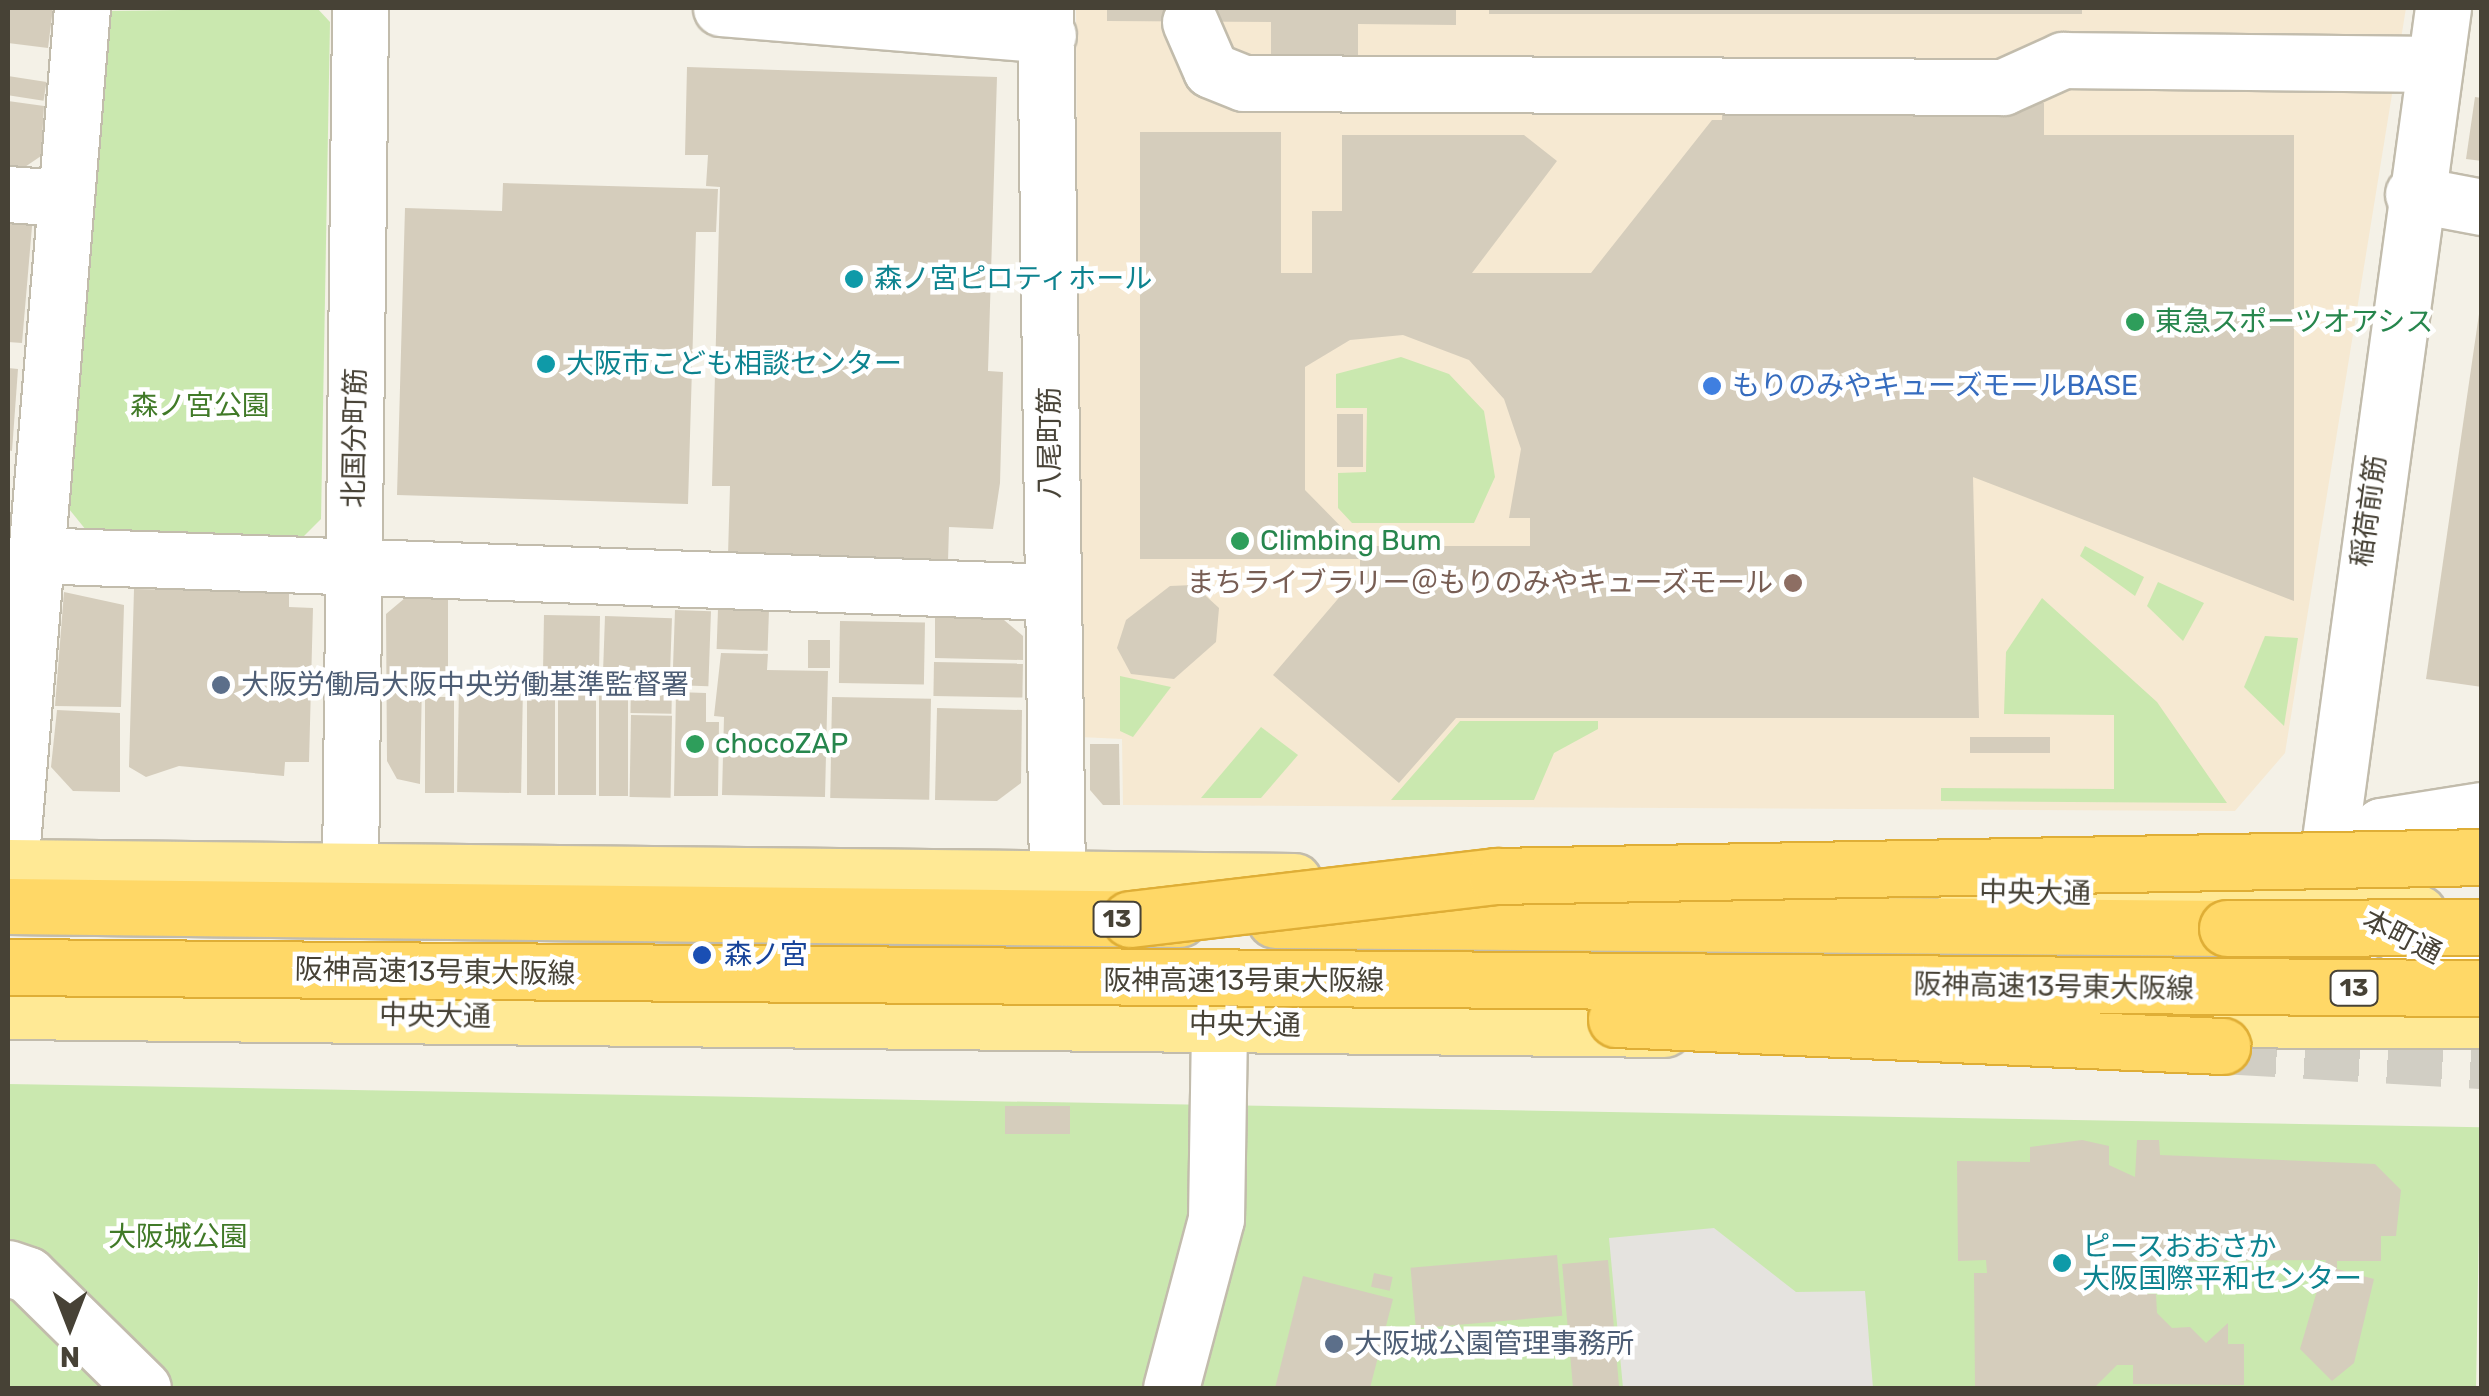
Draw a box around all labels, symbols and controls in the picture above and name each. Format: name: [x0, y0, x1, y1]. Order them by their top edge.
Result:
place label: 森ノ宮ピロティホール: [874, 262, 1154, 296]
marker: 森ノ宮ピロティホール: [843, 268, 865, 290]
place label: 東急スポーツオアシス: [2155, 305, 2435, 339]
marker: 東急スポーツオアシス: [2124, 311, 2146, 333]
place label: 大阪市こども相談センター: [566, 347, 902, 381]
marker: 大阪市こども相談センター: [535, 353, 557, 375]
street label: 北国分町筋: [337, 368, 373, 508]
place label: もりのみやキューズモールBASE: [1732, 369, 2139, 403]
marker: もりのみやキューズモールBASE: [1701, 375, 1723, 397]
street label: 八尾町筋: [1033, 387, 1067, 499]
park label: 森ノ宮公園: [130, 389, 270, 423]
street label: 稲荷前筋: [2345, 453, 2393, 569]
place label: Climbing Bum: [1260, 524, 1442, 558]
marker: Climbing Bum: [1229, 530, 1251, 552]
place label: まちライブラリー＠もりのみやキューズモール: [1185, 566, 1773, 600]
marker: まちライブラリー＠もりのみやキューズモール: [1782, 572, 1804, 594]
place label: 大阪労働局大阪中央労働基準監督署: [241, 668, 689, 702]
marker: 大阪労働局大阪中央労働基準監督署: [210, 674, 232, 696]
place label: chocoZAP: [715, 727, 848, 761]
marker: chocoZAP: [684, 733, 706, 755]
street label: 中央大通: [1979, 875, 2091, 911]
road number: 13: [1092, 899, 1142, 939]
street label: 本町通: [2357, 903, 2447, 971]
place label: 森ノ宮: [724, 938, 808, 972]
marker: 森ノ宮: [689, 942, 715, 968]
street label: 阪神高速13号東大阪線: [294, 953, 576, 991]
street label: 阪神高速13号東大阪線: [1104, 964, 1384, 998]
street label: 阪神高速13号東大阪線: [1913, 968, 2195, 1006]
road number: 13: [2329, 968, 2379, 1008]
street label: 中央大通: [379, 998, 491, 1034]
street label: 中央大通: [1189, 1007, 1301, 1043]
park label: 大阪城公園: [108, 1220, 248, 1254]
place label: ピースおおさか 大阪国際平和センター: [2082, 1230, 2362, 1296]
marker: ピースおおさか 大阪国際平和センター: [2051, 1252, 2073, 1274]
north arrow: [20, 1276, 120, 1376]
place label: 大阪城公園管理事務所: [1354, 1327, 1634, 1361]
marker: 大阪城公園管理事務所: [1323, 1333, 1345, 1355]
text: N: [60, 1340, 80, 1373]

